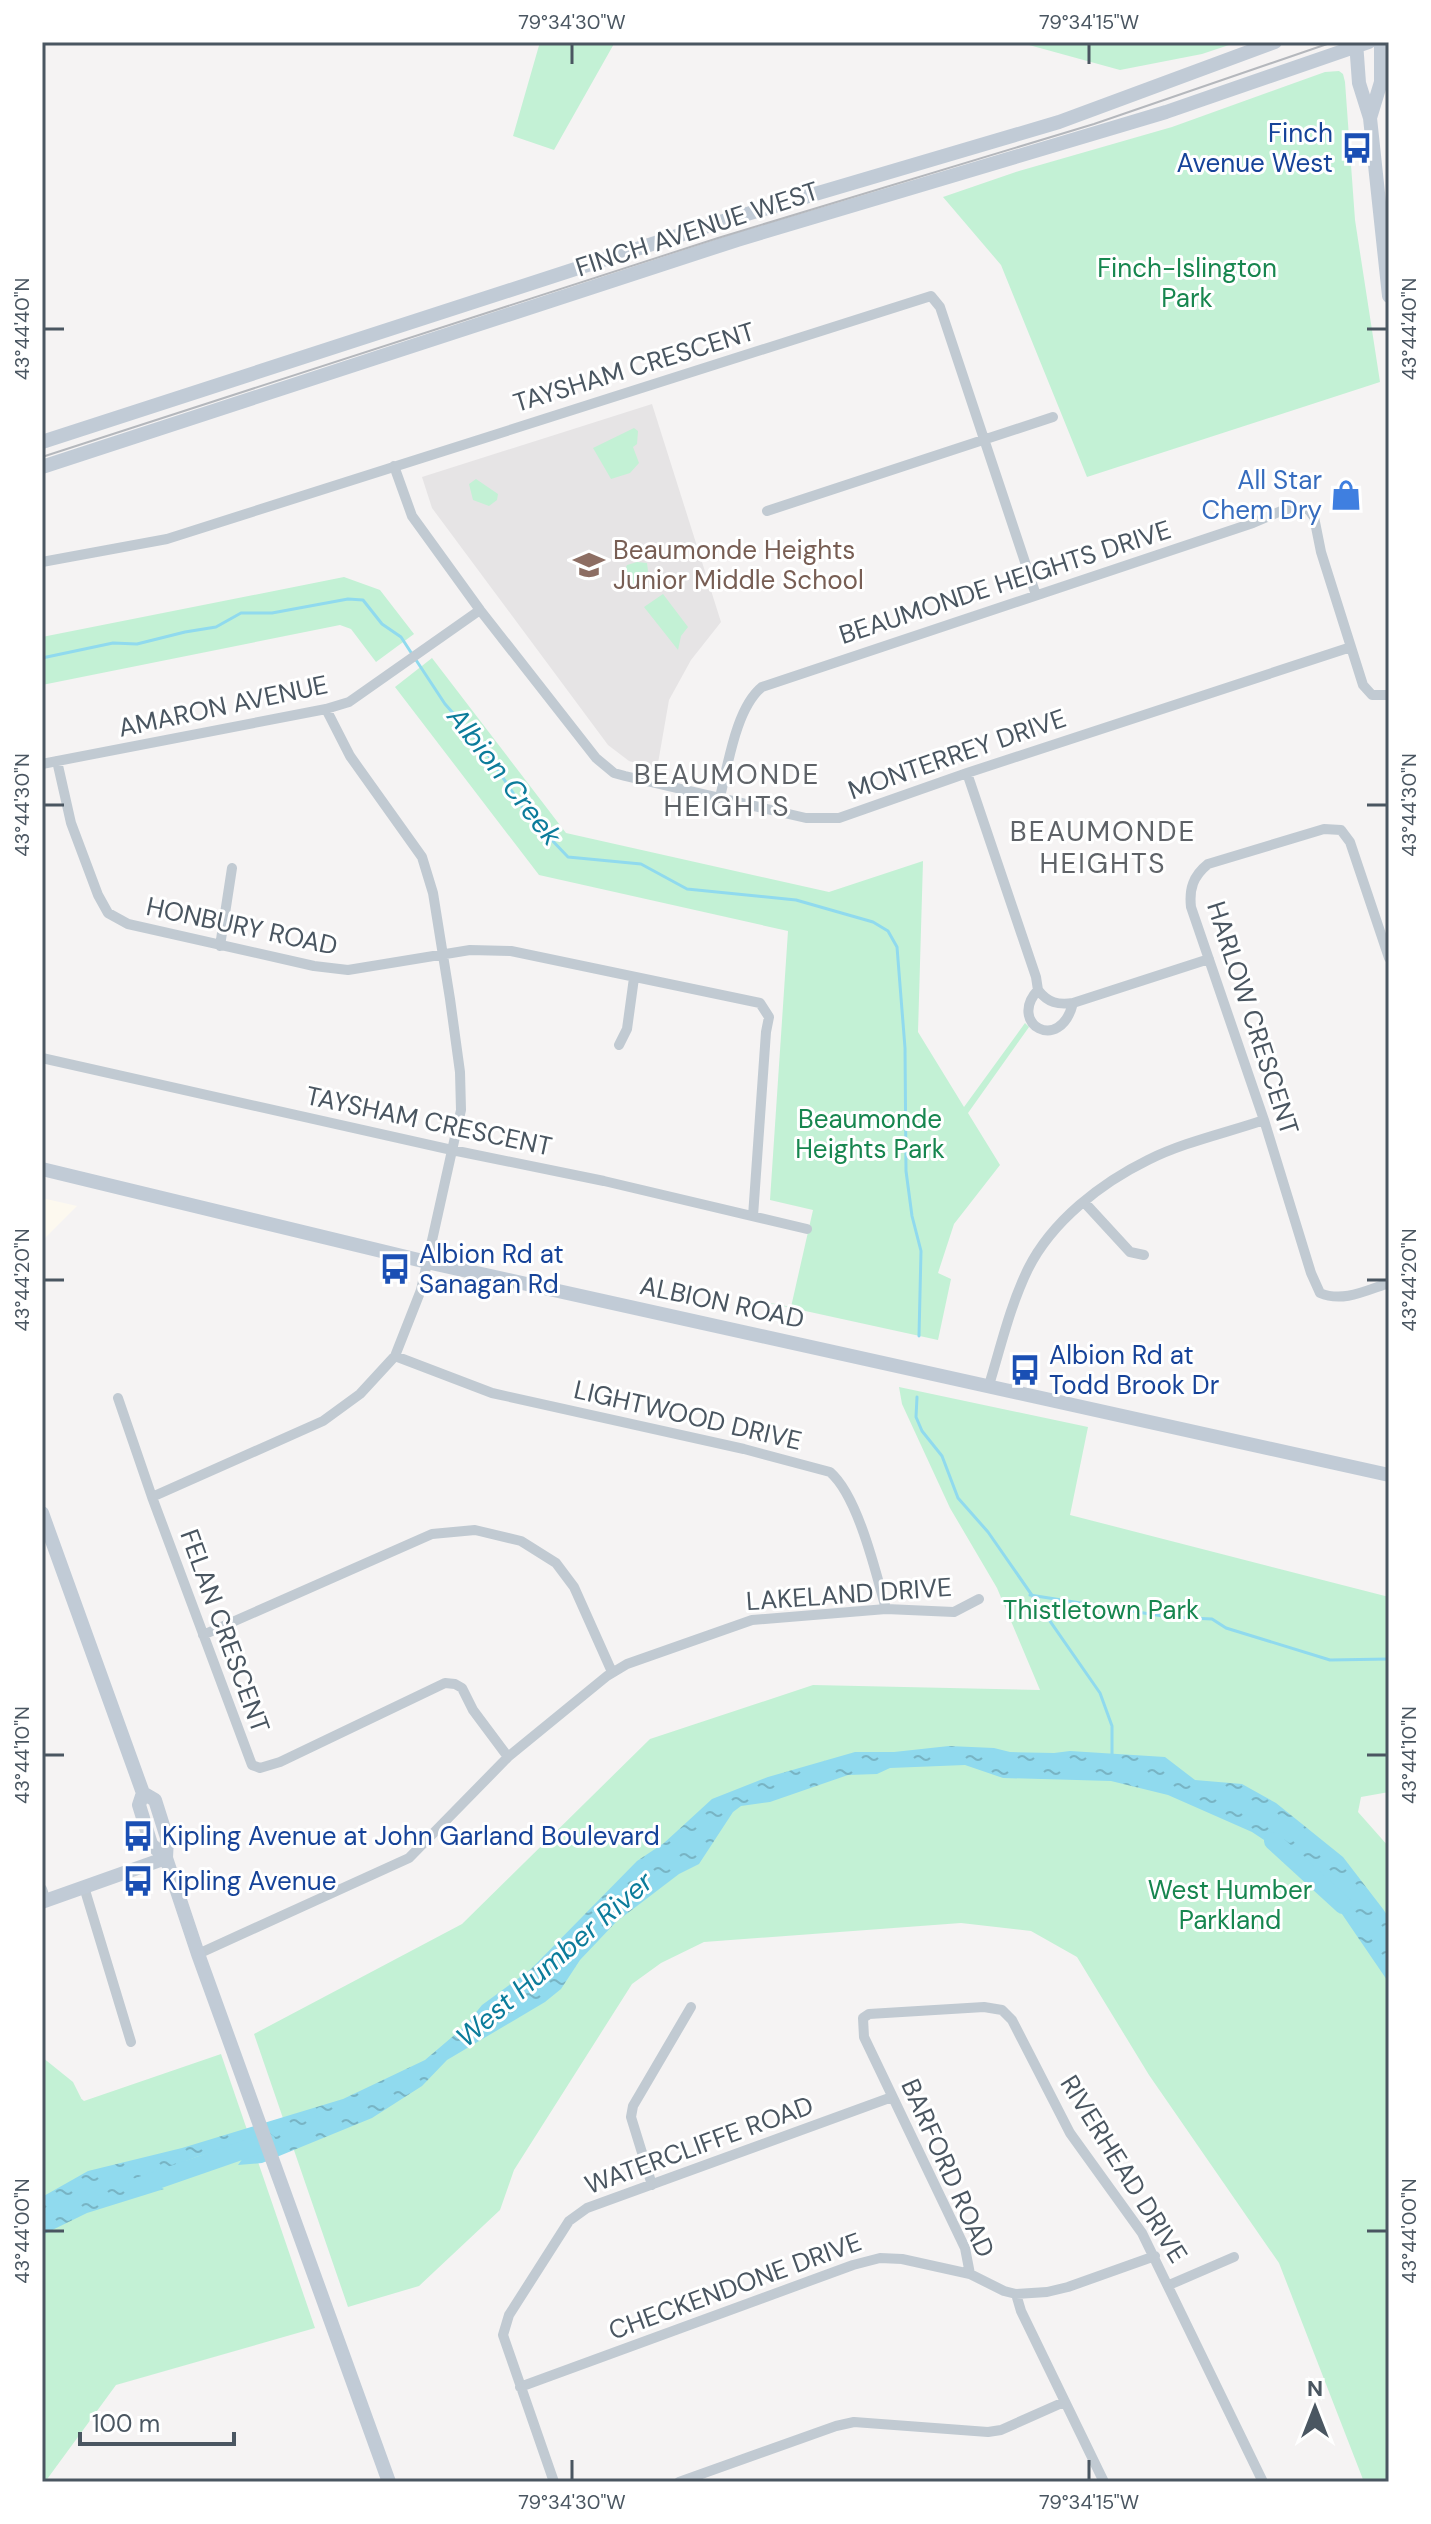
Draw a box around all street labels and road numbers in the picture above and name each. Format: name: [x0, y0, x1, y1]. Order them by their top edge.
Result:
street label: FINCH AVENUE WEST: [571, 174, 823, 284]
street label: TAYSHAM CRESCENT: [509, 314, 759, 420]
street label: BEAUMONDE HEIGHTS DRIVE: [835, 512, 1175, 652]
street label: AMARON AVENUE: [115, 667, 331, 745]
street label: MONTERREY DRIVE: [844, 701, 1070, 807]
street label: HONBURY ROAD: [143, 889, 341, 963]
street label: HARLOW CRESCENT: [1199, 897, 1307, 1139]
street label: TAYSHAM CRESCENT: [303, 1078, 555, 1164]
street label: ALBION ROAD: [637, 1268, 807, 1336]
street label: LIGHTWOOD DRIVE: [571, 1372, 805, 1458]
street label: FELAN CRESCENT: [172, 1525, 278, 1737]
street label: LAKELAND DRIVE: [745, 1570, 953, 1618]
street label: RIVERHEAD DRIVE: [1053, 2069, 1195, 2269]
street label: BARFORD ROAD: [893, 2073, 1003, 2263]
street label: WATERCLIFFE ROAD: [580, 2088, 818, 2202]
street label: CHECKENDONE DRIVE: [604, 2224, 866, 2348]

